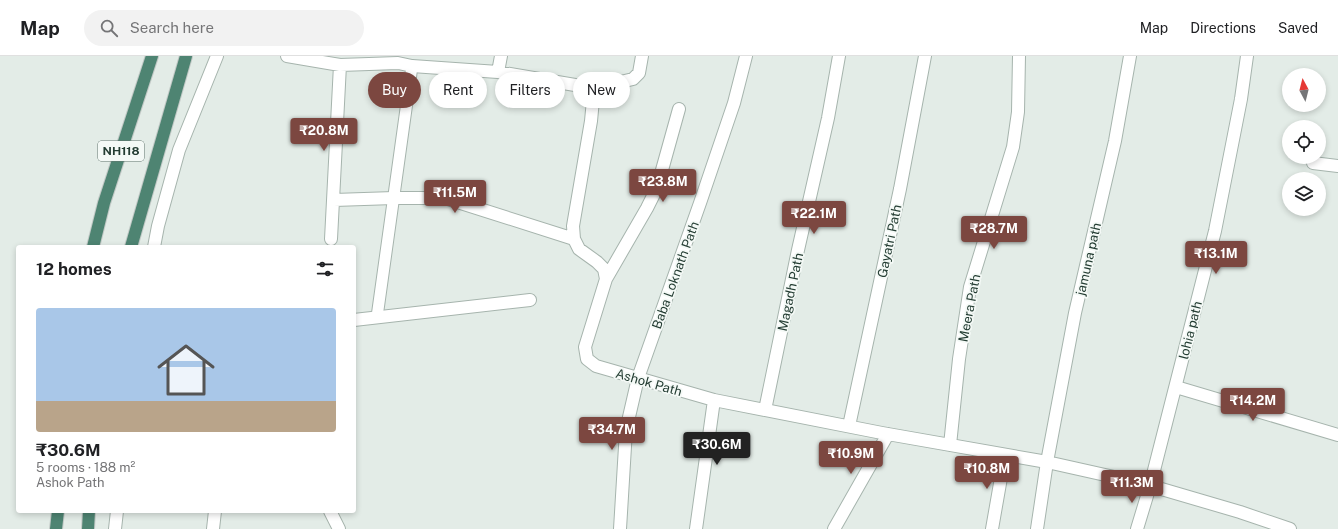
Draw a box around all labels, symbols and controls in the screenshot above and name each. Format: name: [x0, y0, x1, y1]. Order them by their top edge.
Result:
search box: [84, 10, 364, 46]
text: Map: [20, 17, 60, 39]
icon: search: [98, 17, 120, 39]
text: Search here: [130, 19, 214, 36]
text: Map: [1140, 20, 1168, 36]
text: Directions: [1190, 20, 1256, 36]
text: Saved: [1278, 20, 1318, 36]
north arrow: [1282, 68, 1326, 112]
map controls: [1282, 68, 1326, 216]
chip: Buy: [368, 72, 421, 108]
chip: Rent: [429, 72, 487, 108]
chip: Filters: [495, 72, 565, 108]
chip: New: [573, 72, 630, 108]
pin: ₹20.8M: [291, 118, 357, 152]
button: locate: [1282, 120, 1326, 164]
text: ₹20.8M: [299, 123, 349, 138]
road number: NH118: [98, 141, 144, 161]
pin: ₹23.8M: [630, 169, 696, 203]
button: layers: [1282, 172, 1326, 216]
text: ₹23.8M: [638, 174, 688, 189]
pin: ₹11.5M: [422, 180, 488, 214]
text: ₹11.5M: [433, 185, 477, 200]
pin: ₹22.1M: [781, 201, 847, 235]
street label: Gayatri Path: [874, 203, 905, 279]
text: ₹22.1M: [791, 206, 837, 221]
pin: ₹28.7M: [961, 216, 1027, 250]
street label: Baba Loknath Path: [649, 219, 702, 331]
text: ₹28.7M: [970, 221, 1018, 236]
street label: jamuna path: [1073, 221, 1104, 298]
pin: ₹13.1M: [1183, 241, 1249, 275]
text: ₹13.1M: [1194, 246, 1238, 261]
street label: Magadh Path: [775, 251, 806, 333]
icon: filters: [314, 258, 336, 280]
text: 12 homes: [36, 259, 112, 279]
street label: Meera Path: [956, 273, 983, 343]
street label: lohia path: [1176, 300, 1205, 361]
icon: home: [150, 334, 222, 406]
street label: Ashok Path: [614, 366, 684, 399]
pin: ₹14.2M: [1220, 388, 1286, 422]
text: ₹14.2M: [1230, 393, 1276, 408]
pin: ₹34.7M: [579, 417, 645, 451]
text: ₹34.7M: [588, 422, 636, 437]
pin: ₹30.6M: [684, 432, 750, 466]
text: ₹30.6M: [692, 437, 742, 452]
text: ₹30.6M: [36, 440, 101, 460]
pin: ₹10.9M: [818, 441, 884, 475]
text: ₹10.9M: [828, 446, 874, 461]
pin: ₹10.8M: [954, 456, 1020, 490]
text: 5 rooms · 188 m²: [36, 460, 135, 475]
text: ₹10.8M: [964, 461, 1010, 476]
pin: ₹11.3M: [1099, 470, 1165, 504]
text: Ashok Path: [36, 475, 105, 490]
text: ₹11.3M: [1110, 475, 1154, 490]

